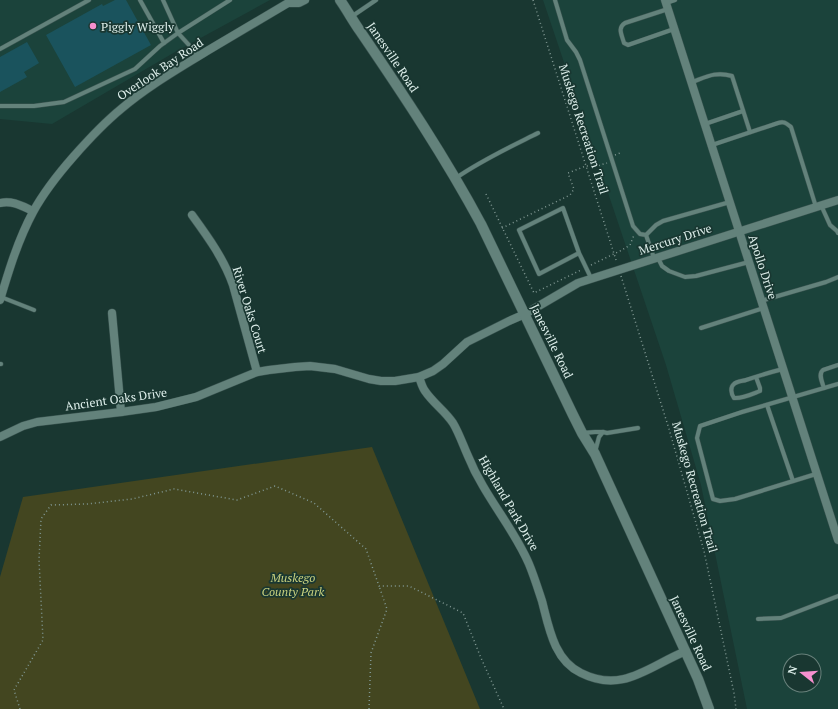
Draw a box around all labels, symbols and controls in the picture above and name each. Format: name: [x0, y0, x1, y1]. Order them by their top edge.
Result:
place label: Piggly Wiggly: [101, 19, 175, 34]
street label: Janesville Road: [364, 19, 422, 95]
marker: Piggly Wiggly: [88, 21, 98, 31]
street label: Overlook Bay Road: [114, 34, 206, 103]
street label: Muskego Recreation Trail: [556, 62, 612, 196]
street label: Mercury Drive: [637, 220, 713, 258]
street label: Apollo Drive: [746, 233, 780, 301]
street label: River Oaks Court: [230, 265, 270, 356]
street label: Janesville Road: [527, 301, 577, 381]
street label: Ancient Oaks Drive: [64, 384, 168, 414]
street label: Muskego Recreation Trail: [669, 420, 721, 555]
street label: Highland Park Drive: [476, 453, 542, 553]
park label: Muskego County Park: [262, 570, 325, 599]
street label: Janesville Road: [667, 593, 715, 673]
north arrow: [782, 653, 822, 693]
text: N: [785, 663, 801, 676]

